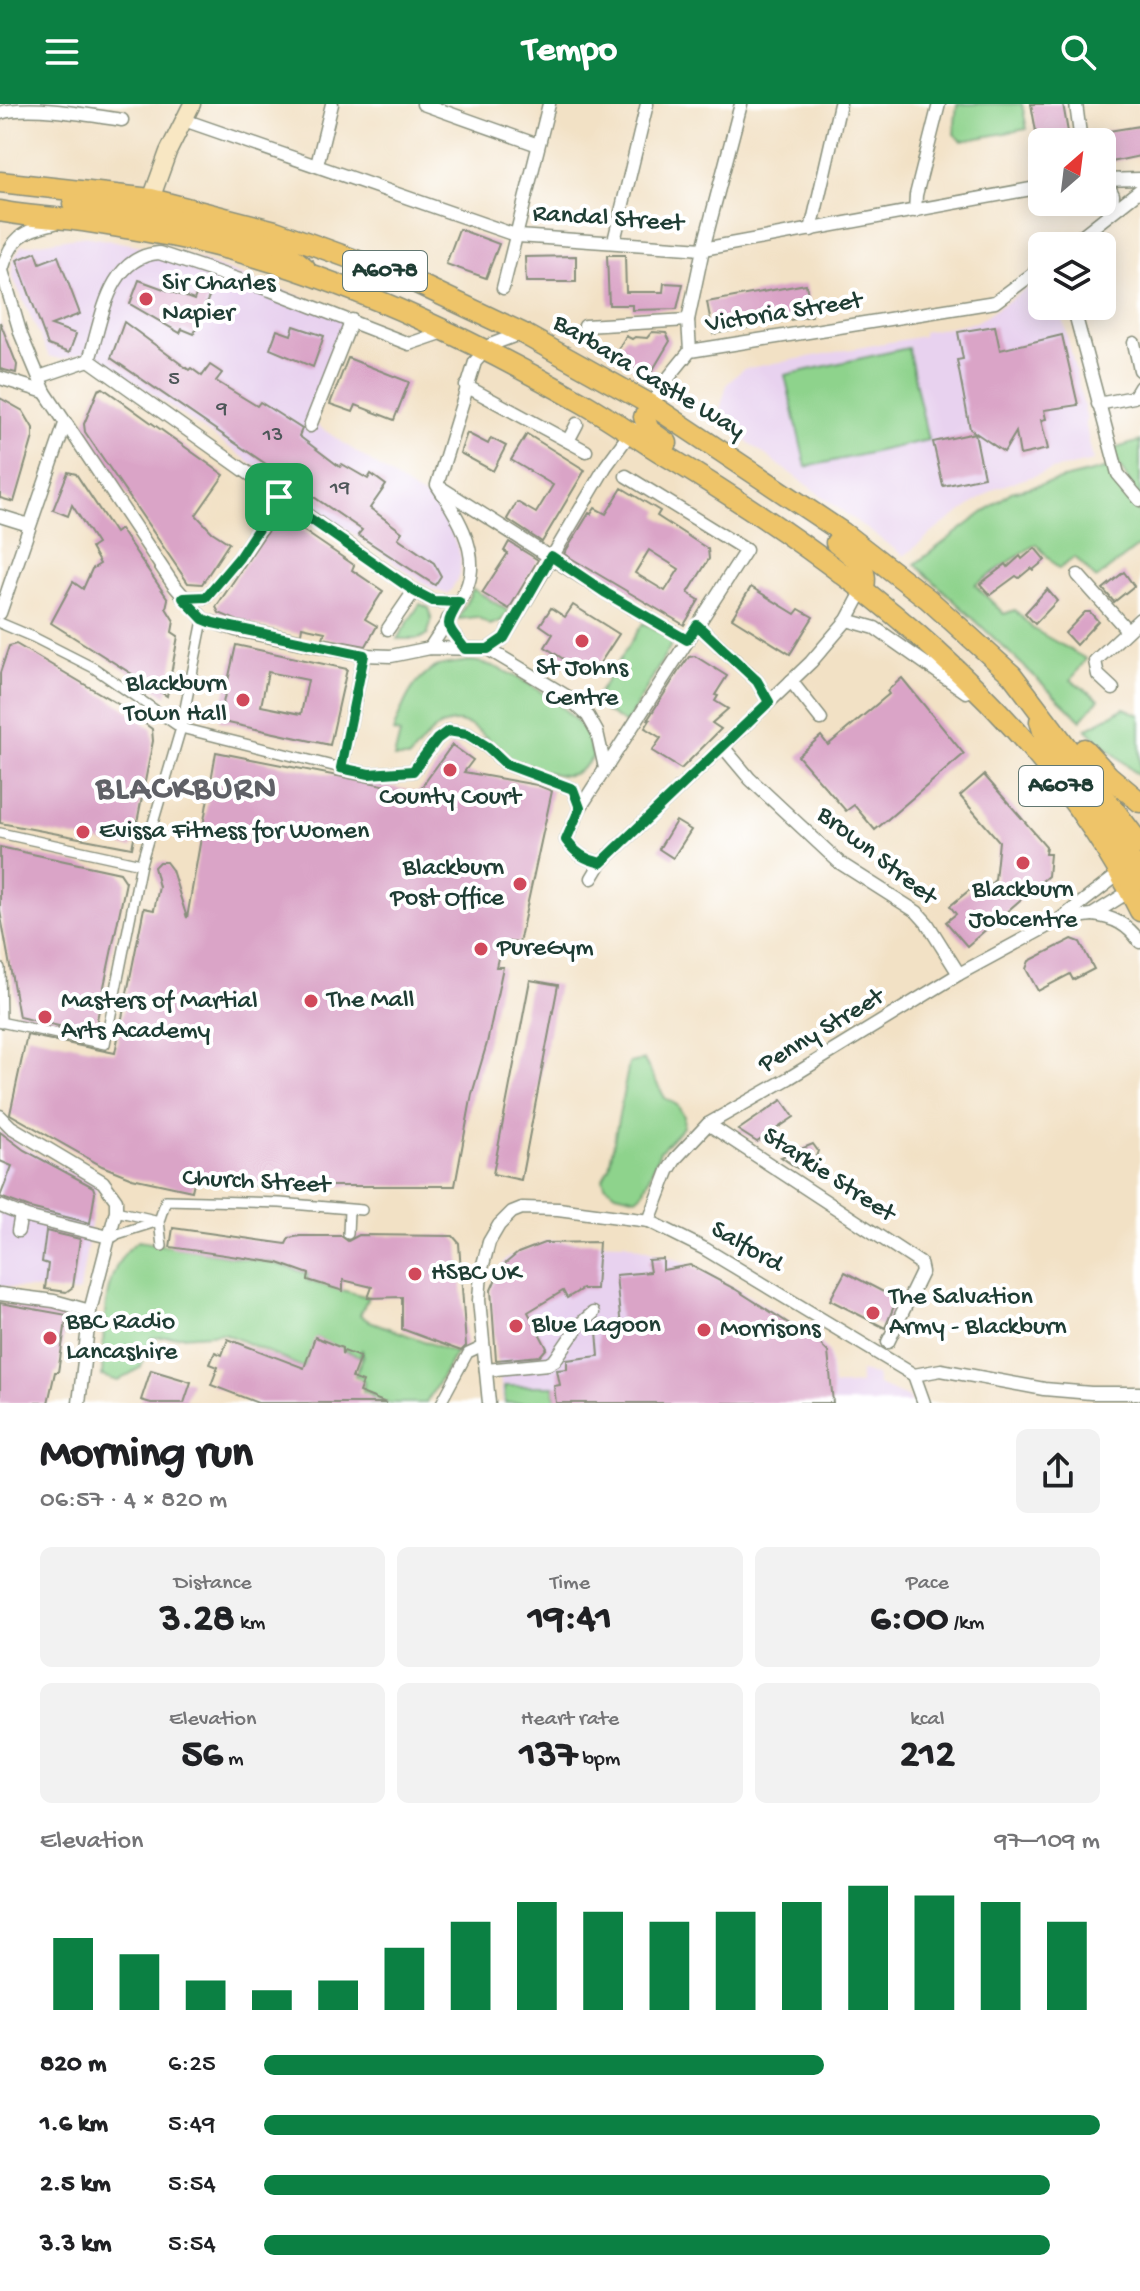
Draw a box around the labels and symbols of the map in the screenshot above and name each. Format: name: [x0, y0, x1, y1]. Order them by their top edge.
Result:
north arrow: [1028, 128, 1116, 216]
street label: Randal Street: [531, 199, 687, 241]
road number: A6078: [343, 251, 427, 291]
place label: Sir Charles Napier: [162, 269, 277, 330]
street label: Victoria Street: [703, 286, 867, 342]
marker: Sir Charles Napier: [137, 290, 155, 308]
street label: Barbara Castle Way: [546, 308, 750, 448]
house number: 5: [168, 367, 180, 393]
house number: 9: [215, 397, 228, 423]
house number: 13: [262, 423, 283, 449]
pin: [245, 463, 313, 531]
house number: 19: [329, 476, 350, 502]
marker: St Johns Centre: [573, 632, 591, 650]
place label: St Johns Centre: [536, 654, 629, 715]
place label: Blackburn Town Hall: [122, 670, 228, 731]
marker: Blackburn Town Hall: [234, 691, 252, 709]
marker: County Court: [441, 761, 459, 779]
road number: A6078: [1019, 766, 1103, 806]
district label: BLACKBURN: [95, 771, 278, 811]
place label: County Court: [379, 783, 523, 814]
street label: Brown Street: [809, 800, 944, 915]
place label: Evissa Fitness for Women: [99, 817, 370, 848]
marker: Evissa Fitness for Women: [74, 823, 92, 841]
place label: Blackburn Post Office: [389, 854, 505, 915]
marker: Blackburn Jobcentre: [1014, 854, 1032, 872]
marker: Blackburn Post Office: [511, 875, 529, 893]
place label: Blackburn Jobcentre: [969, 876, 1078, 937]
place label: PureGym: [496, 934, 594, 965]
marker: PureGym: [472, 940, 490, 958]
street label: Penny Street: [753, 981, 892, 1082]
place label: The Mall: [325, 986, 414, 1017]
place label: Masters of Martial Arts Academy: [61, 987, 258, 1048]
marker: The Mall: [302, 992, 320, 1010]
marker: Masters of Martial Arts Academy: [36, 1008, 54, 1026]
street label: Starkie Street: [756, 1121, 902, 1232]
street label: Church Street: [181, 1164, 333, 1202]
street label: Salford: [704, 1215, 789, 1282]
place label: HSBC UK: [431, 1259, 523, 1290]
marker: HSBC UK: [406, 1265, 424, 1283]
place label: The Salvation Army - Blackburn: [887, 1283, 1067, 1344]
marker: The Salvation Army - Blackburn: [864, 1304, 882, 1322]
place label: BBC Radio Lancashire: [65, 1308, 178, 1369]
place label: Blue Lagoon: [531, 1311, 662, 1342]
place label: Morrisons: [720, 1315, 822, 1346]
marker: Blue Lagoon: [507, 1317, 525, 1335]
marker: Morrisons: [695, 1321, 713, 1339]
marker: BBC Radio Lancashire: [41, 1329, 59, 1347]

